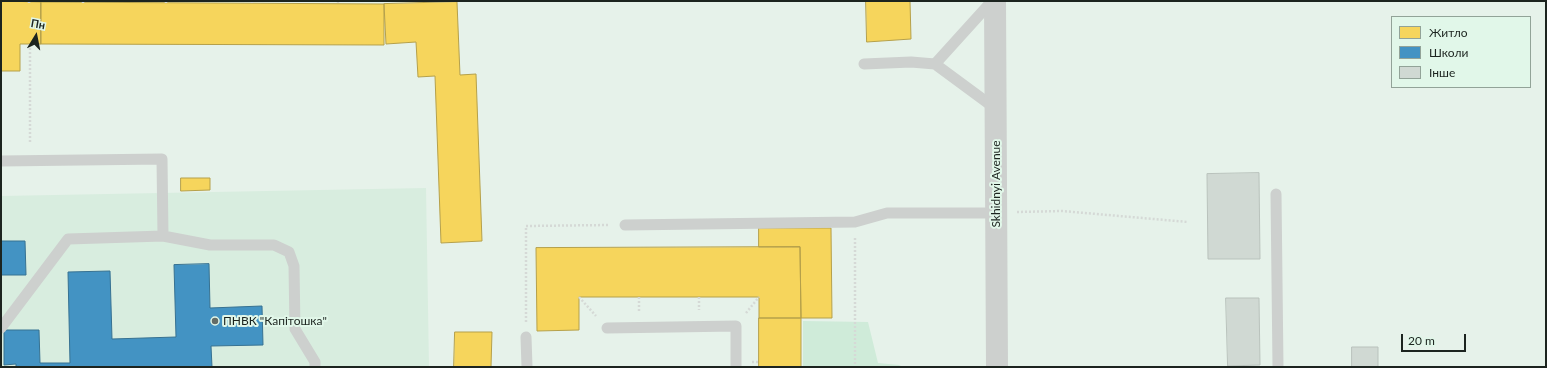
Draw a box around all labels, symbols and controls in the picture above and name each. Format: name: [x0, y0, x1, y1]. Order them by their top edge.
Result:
north arrow: [16, 16, 56, 56]
text: Пн: [30, 16, 46, 31]
legend: [1391, 16, 1531, 88]
text: Житло: [1429, 25, 1468, 40]
text: Школи: [1429, 45, 1468, 60]
text: Інше: [1429, 65, 1455, 80]
street label: Skhidnyi Avenue: [989, 140, 1003, 228]
place label: ПНВК "Капітошка": [223, 314, 327, 328]
marker: ПНВК "Капітошка": [210, 316, 220, 326]
scale bar: [1403, 326, 1468, 352]
text: 20 m: [1408, 333, 1435, 348]

